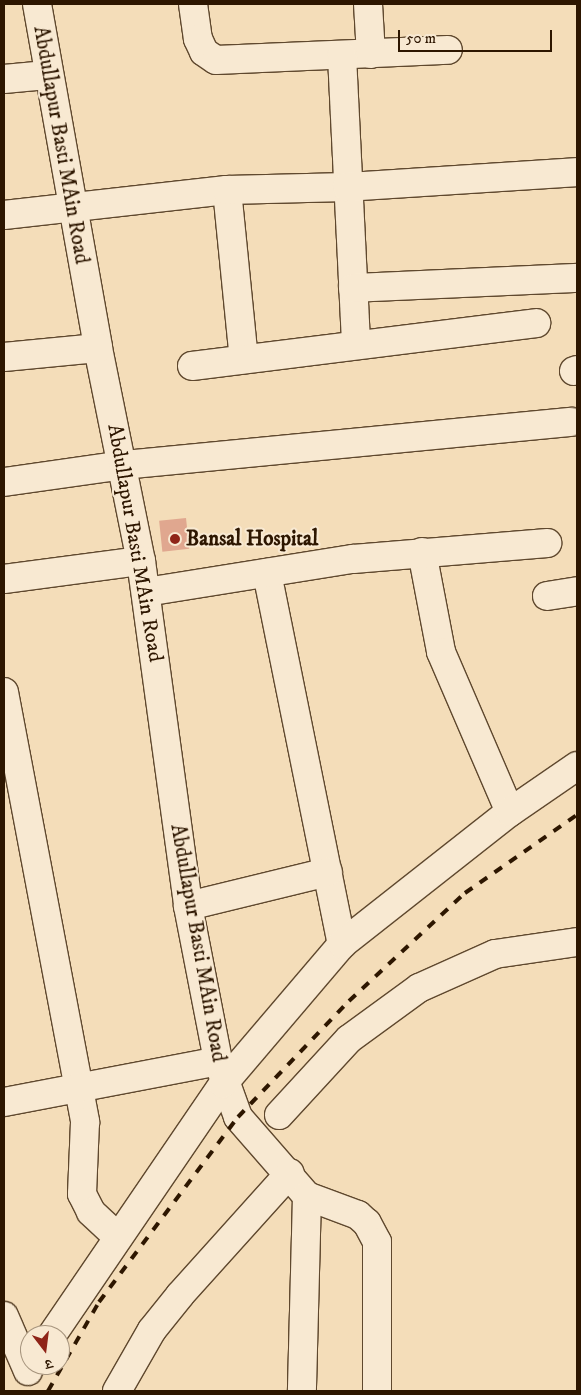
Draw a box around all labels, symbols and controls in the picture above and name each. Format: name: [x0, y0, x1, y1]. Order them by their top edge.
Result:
scale bar: [401, 20, 555, 52]
street label: Abdullapur Basti MAin Road: [28, 24, 94, 266]
text: 50 m: [406, 29, 436, 48]
street label: Abdullapur Basti MAin Road: [102, 422, 168, 664]
place label: Bansal Hospital: [186, 526, 318, 552]
marker: Bansal Hospital: [168, 532, 182, 546]
street label: Abdullapur Basti MAin Road: [165, 822, 231, 1064]
north arrow: [20, 1325, 70, 1375]
text: उ: [43, 1354, 54, 1373]

